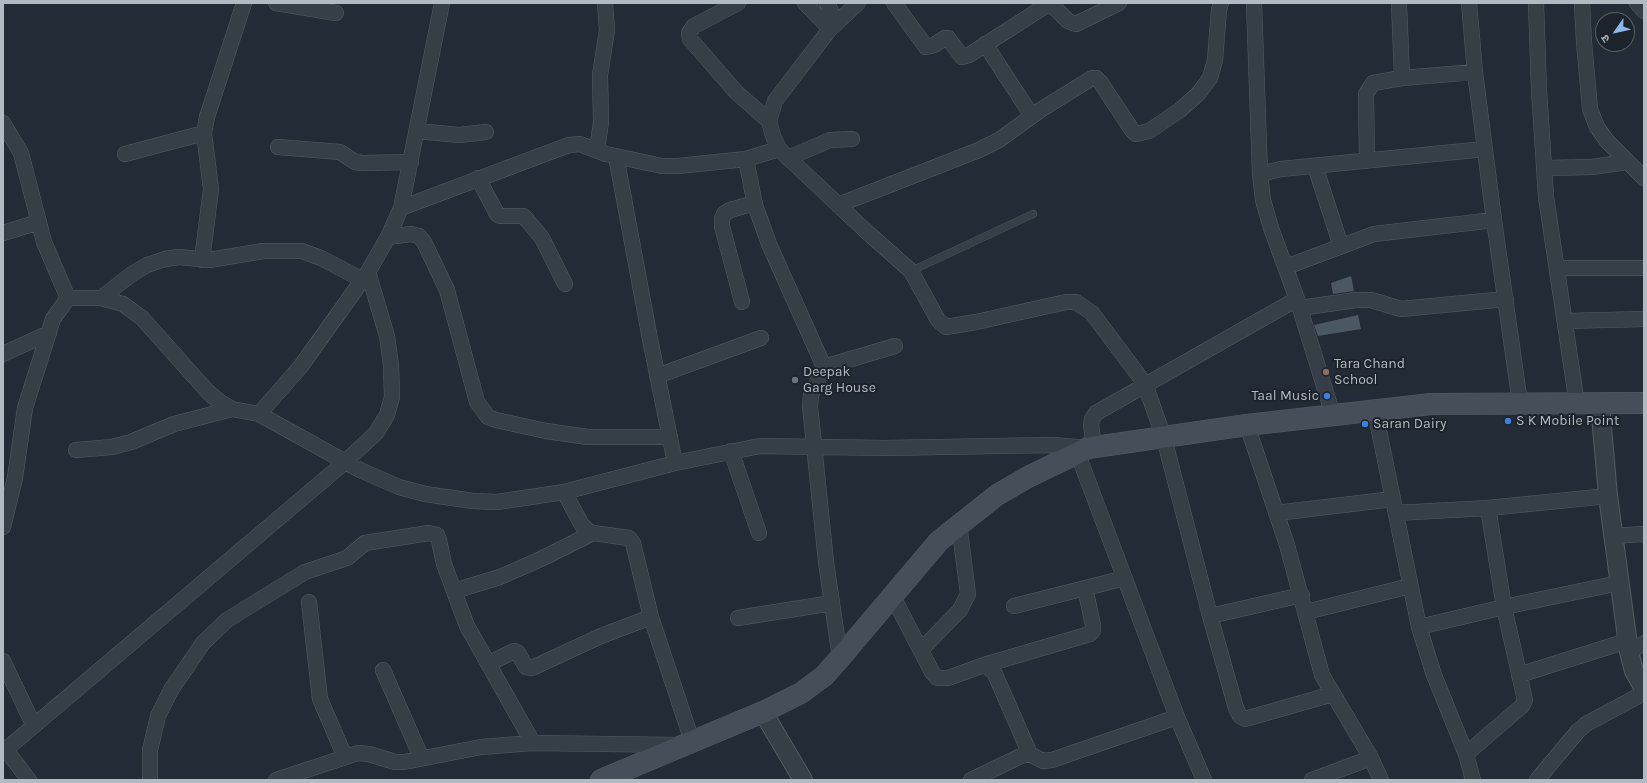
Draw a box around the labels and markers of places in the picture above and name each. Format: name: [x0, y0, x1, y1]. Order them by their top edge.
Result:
place label: Tara Chand School: [1334, 356, 1405, 388]
place label: Deepak Garg House: [803, 364, 876, 396]
marker: Tara Chand School: [1321, 367, 1331, 377]
marker: Deepak Garg House: [790, 375, 800, 385]
place label: Taal Music: [1251, 388, 1319, 404]
marker: Taal Music: [1322, 391, 1332, 401]
place label: S K Mobile Point: [1516, 413, 1619, 429]
place label: Saran Dairy: [1373, 416, 1446, 432]
marker: S K Mobile Point: [1503, 416, 1513, 426]
marker: Saran Dairy: [1360, 419, 1370, 429]

